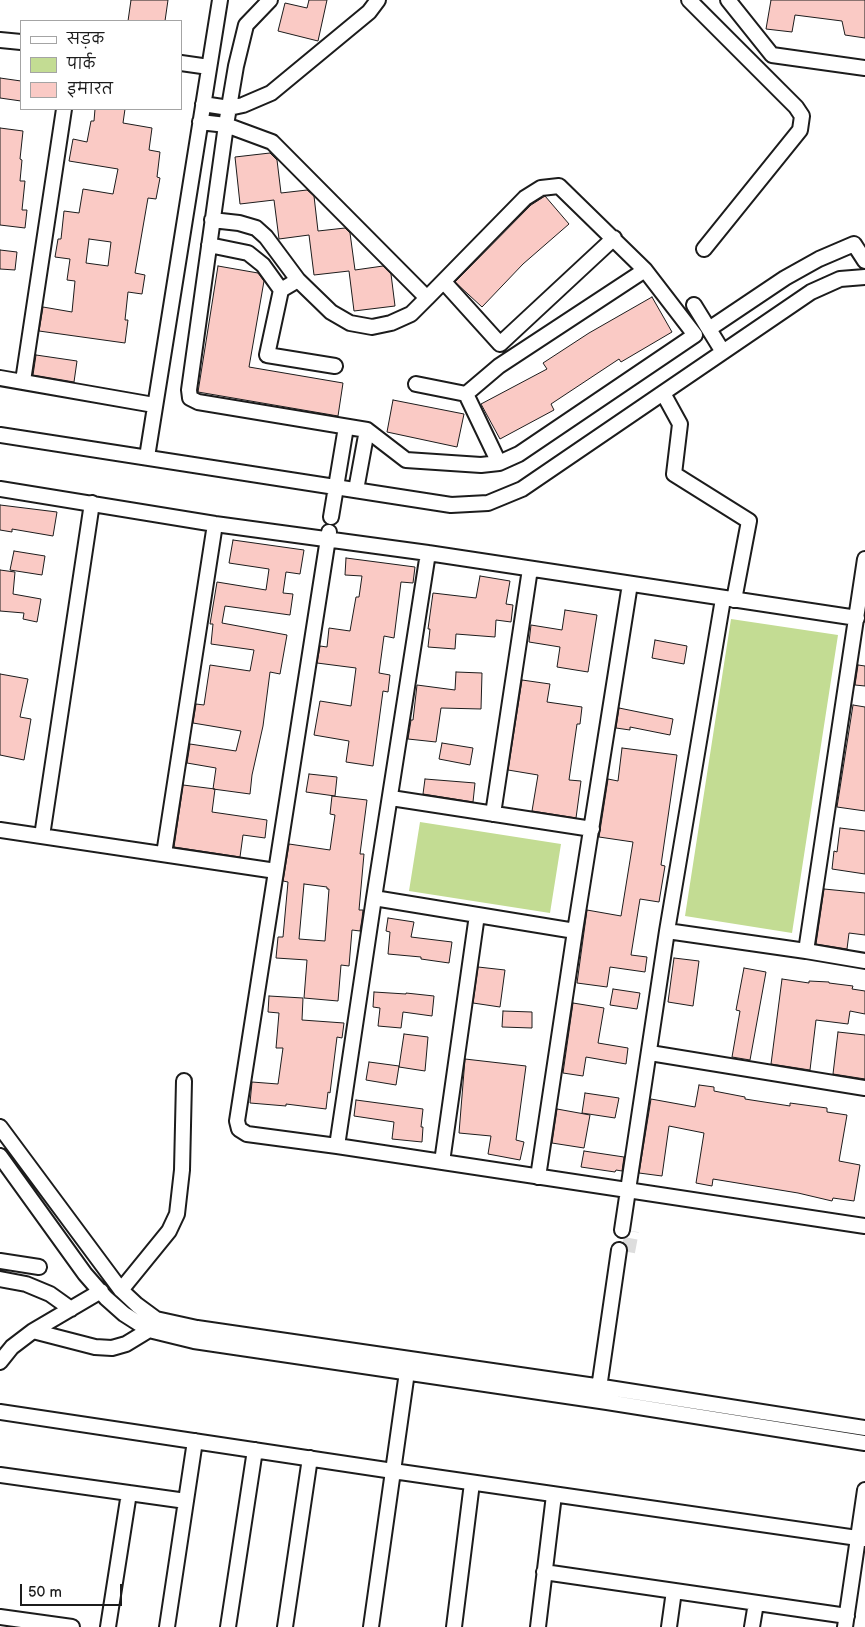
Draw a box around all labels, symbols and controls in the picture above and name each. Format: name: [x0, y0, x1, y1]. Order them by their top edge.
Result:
legend: [20, 20, 182, 110]
text: सड़क: [67, 30, 104, 49]
text: पार्क: [67, 55, 95, 74]
text: इमारत: [67, 80, 113, 99]
scale bar: [22, 1574, 125, 1606]
text: 50 m: [28, 1583, 62, 1602]

